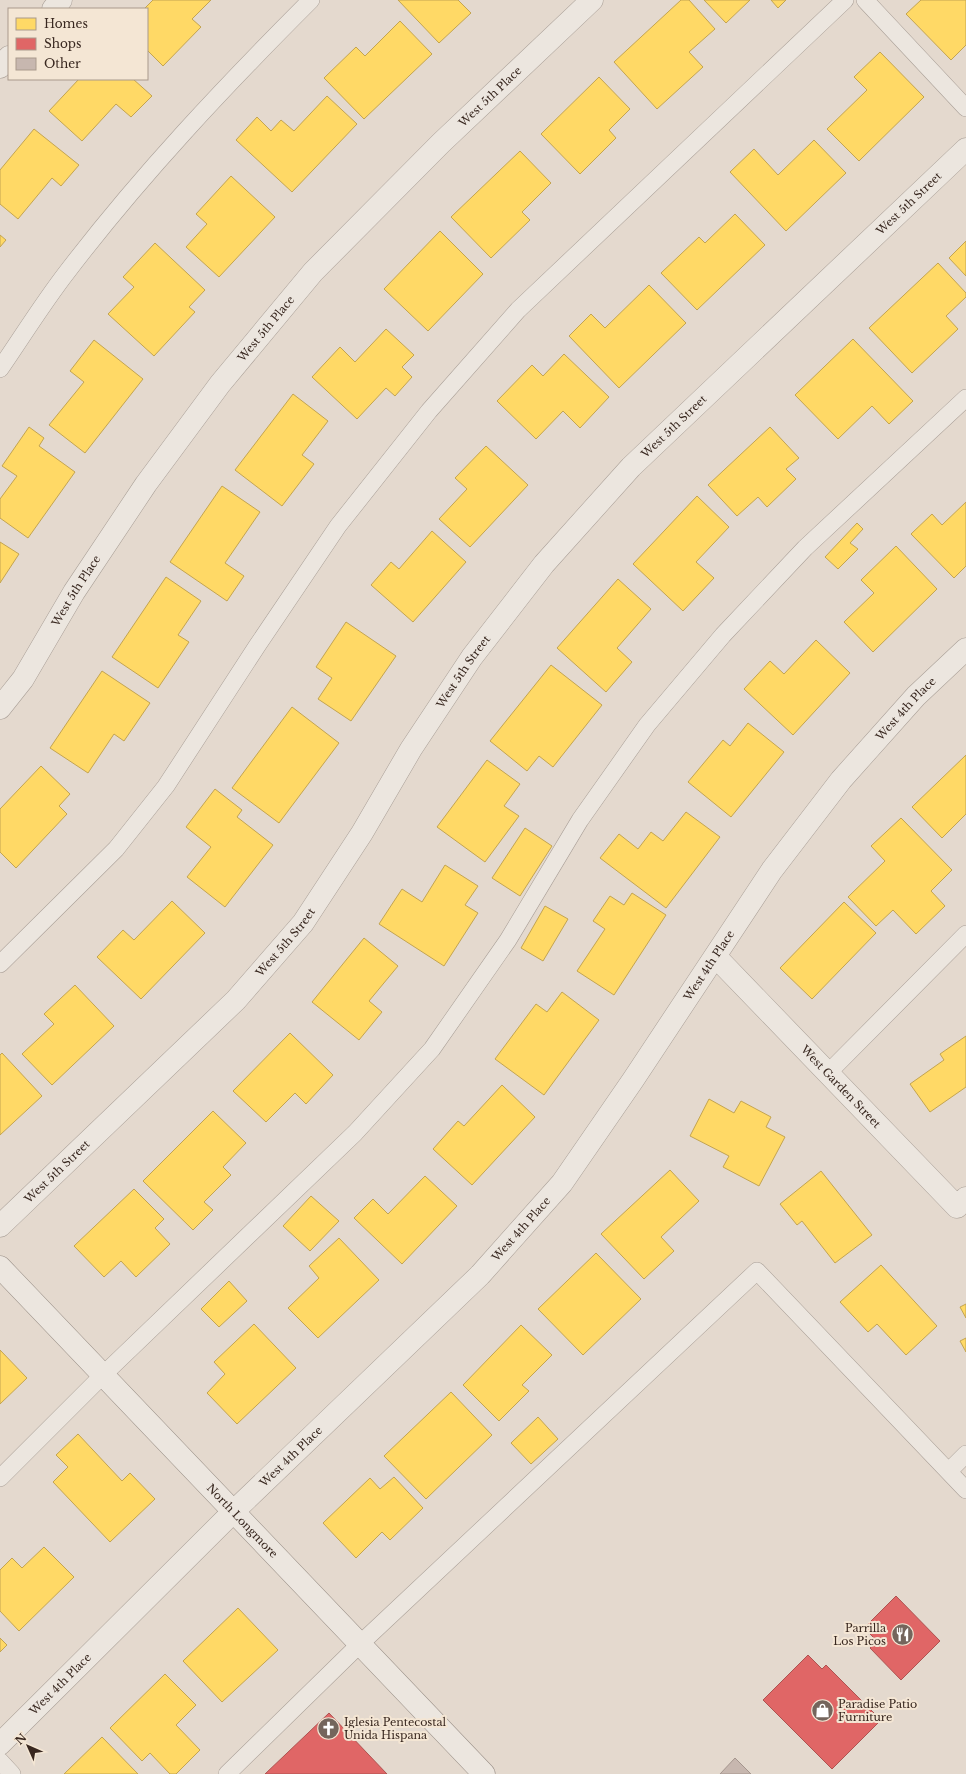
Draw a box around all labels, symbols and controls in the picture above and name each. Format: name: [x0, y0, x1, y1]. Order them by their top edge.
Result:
legend: [8, 8, 148, 80]
text: Homes: [44, 16, 88, 31]
text: Shops: [44, 36, 81, 51]
text: Other: [44, 56, 81, 71]
street label: West 5th Place: [455, 63, 524, 130]
street label: West 5th Street: [872, 168, 945, 238]
street label: West 5th Place: [234, 293, 297, 365]
street label: West 5th Street: [637, 391, 710, 461]
street label: West 5th Place: [48, 552, 104, 630]
street label: West 5th Street: [433, 632, 494, 711]
street label: West 4th Place: [872, 674, 939, 744]
street label: West 5th Street: [252, 904, 318, 980]
street label: West 4th Place: [680, 927, 737, 1004]
street label: West Garden Street: [797, 1042, 884, 1131]
street label: West 5th Street: [21, 1136, 93, 1207]
street label: West 4th Place: [488, 1194, 554, 1265]
street label: West 4th Place: [256, 1423, 325, 1490]
street label: North Longmore: [204, 1481, 281, 1561]
place label: Parrilla Los Picos: [833, 1621, 887, 1648]
restaurant icon: Parrilla Los Picos: [889, 1621, 915, 1647]
street label: West 4th Place: [26, 1650, 94, 1718]
shop icon: Paradise Patio Furniture: [809, 1697, 835, 1723]
place label: Paradise Patio Furniture: [838, 1697, 917, 1724]
church icon: Iglesia Pentecostal Unida Hispana: [315, 1715, 341, 1741]
place label: Iglesia Pentecostal Unida Hispana: [344, 1715, 447, 1742]
north arrow: [8, 1726, 48, 1766]
text: N: [12, 1730, 30, 1748]

